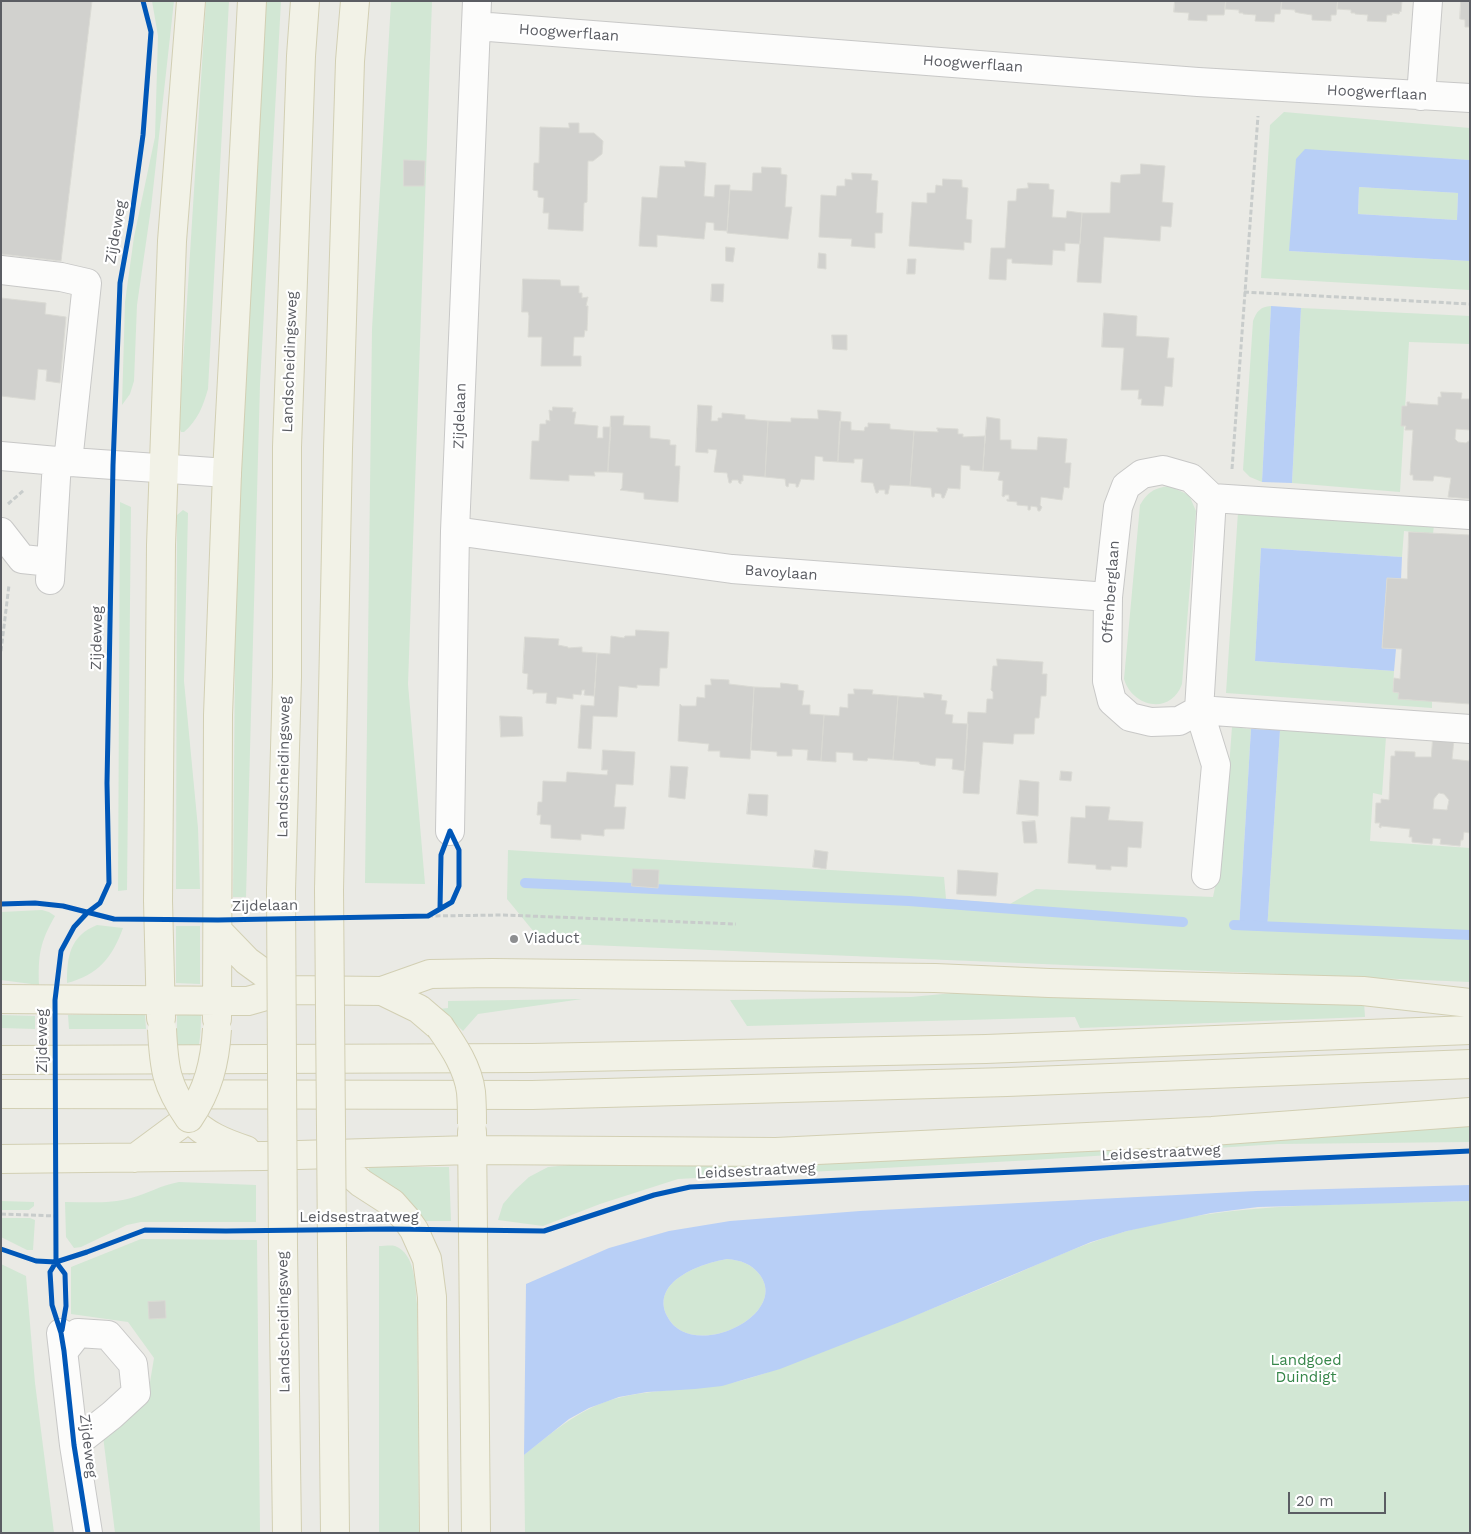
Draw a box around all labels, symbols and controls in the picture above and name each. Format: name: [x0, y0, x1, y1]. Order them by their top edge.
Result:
street label: Hoogwerflaan: [518, 21, 620, 45]
street label: Hoogwerflaan: [922, 52, 1024, 76]
street label: Hoogwerflaan: [1326, 81, 1428, 105]
street label: Zijdeweg: [102, 199, 130, 265]
street label: Landscheidingsweg: [279, 291, 301, 433]
street label: Zijdelaan: [450, 383, 470, 449]
street label: Offenberglaan: [1098, 540, 1124, 644]
street label: Bavoylaan: [744, 561, 818, 585]
street label: Zijdeweg: [87, 606, 107, 670]
street label: Landscheidingsweg: [274, 696, 294, 838]
street label: Zijdelaan: [232, 896, 298, 916]
place label: Viaduct: [524, 930, 580, 948]
marker: Viaduct: [508, 933, 520, 945]
street label: Zijdeweg: [34, 1009, 52, 1073]
street label: Leidsestraatweg: [1101, 1141, 1221, 1165]
street label: Leidsestraatweg: [696, 1159, 816, 1183]
street label: Leidsestraatweg: [299, 1209, 419, 1227]
street label: Landscheidingsweg: [274, 1251, 294, 1393]
park label: Landgoed Duindigt: [1270, 1352, 1342, 1387]
street label: Zijdeweg: [75, 1413, 101, 1479]
scale bar: [1291, 1482, 1388, 1514]
text: 20 m: [1296, 1492, 1334, 1510]

